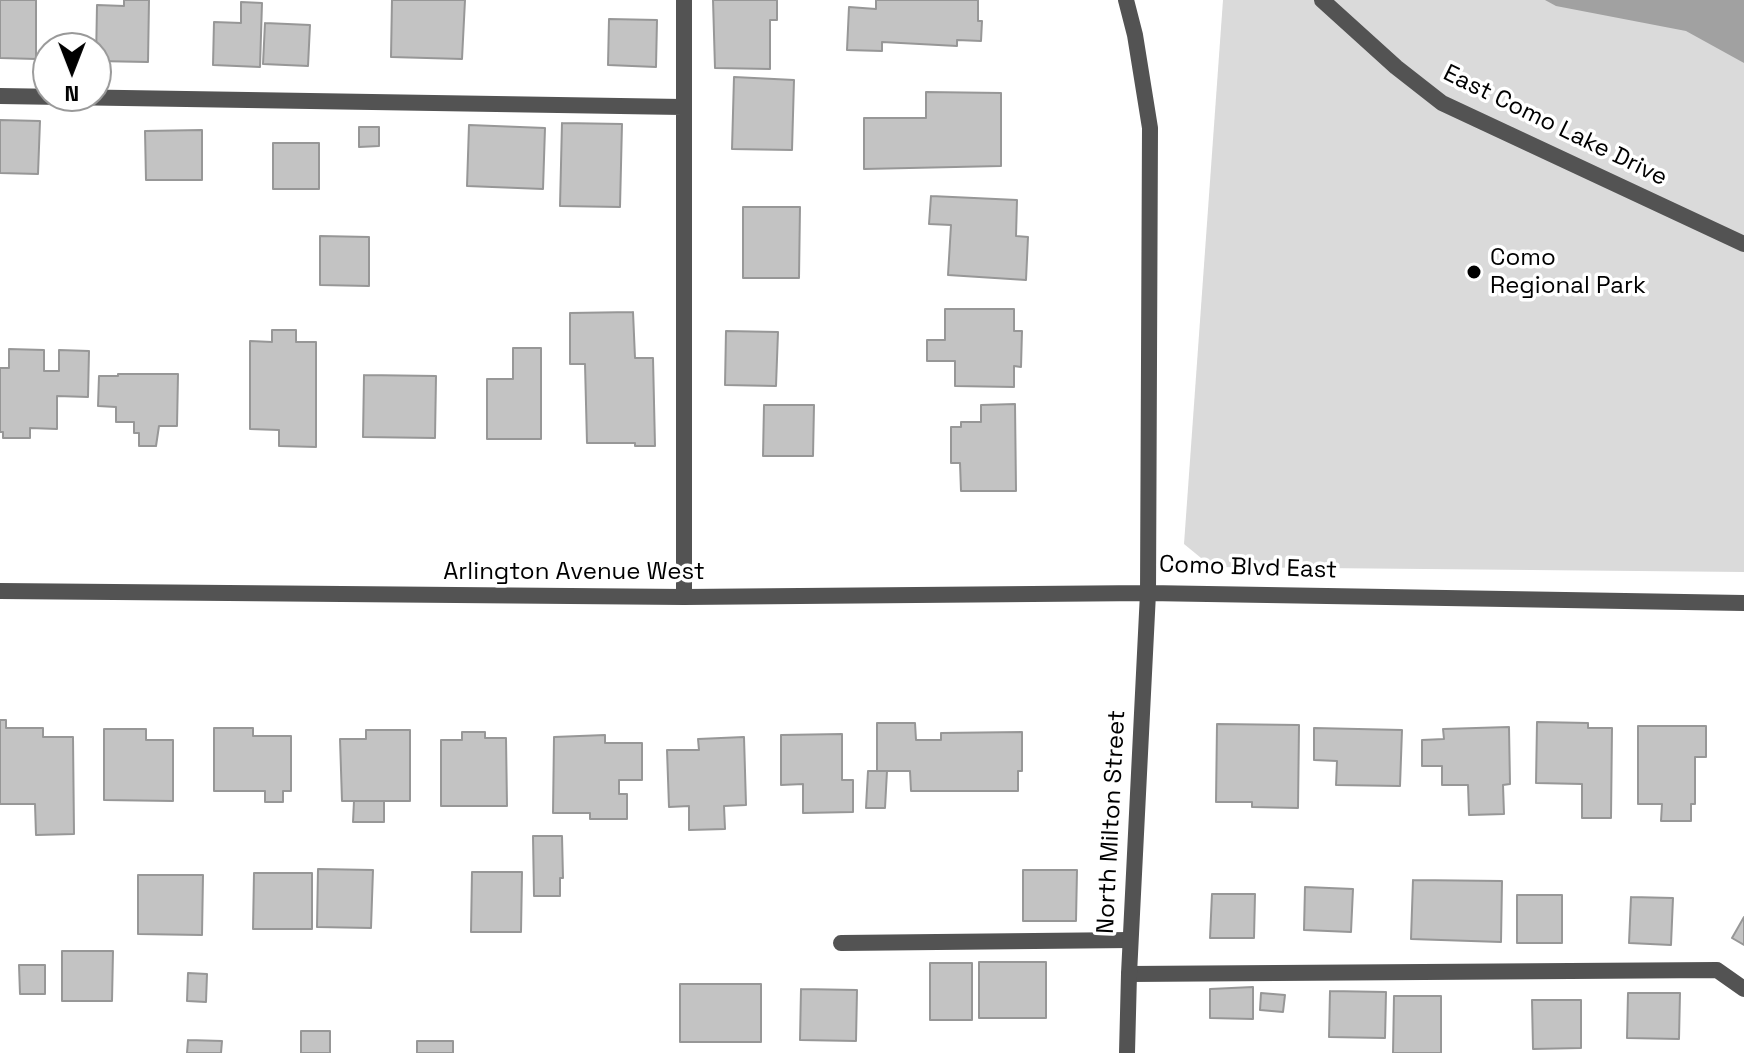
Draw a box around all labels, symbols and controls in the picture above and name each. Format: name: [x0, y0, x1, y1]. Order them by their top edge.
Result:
north arrow: [32, 32, 112, 112]
street label: East Como Lake Drive: [1438, 59, 1672, 193]
text: N: [65, 80, 79, 108]
place label: Como Regional Park: [1490, 244, 1646, 300]
marker: Como Regional Park: [1465, 263, 1483, 281]
street label: Como Blvd East: [1158, 550, 1338, 586]
street label: Arlington Avenue West: [443, 558, 705, 586]
street label: North Milton Street: [1092, 709, 1132, 935]

